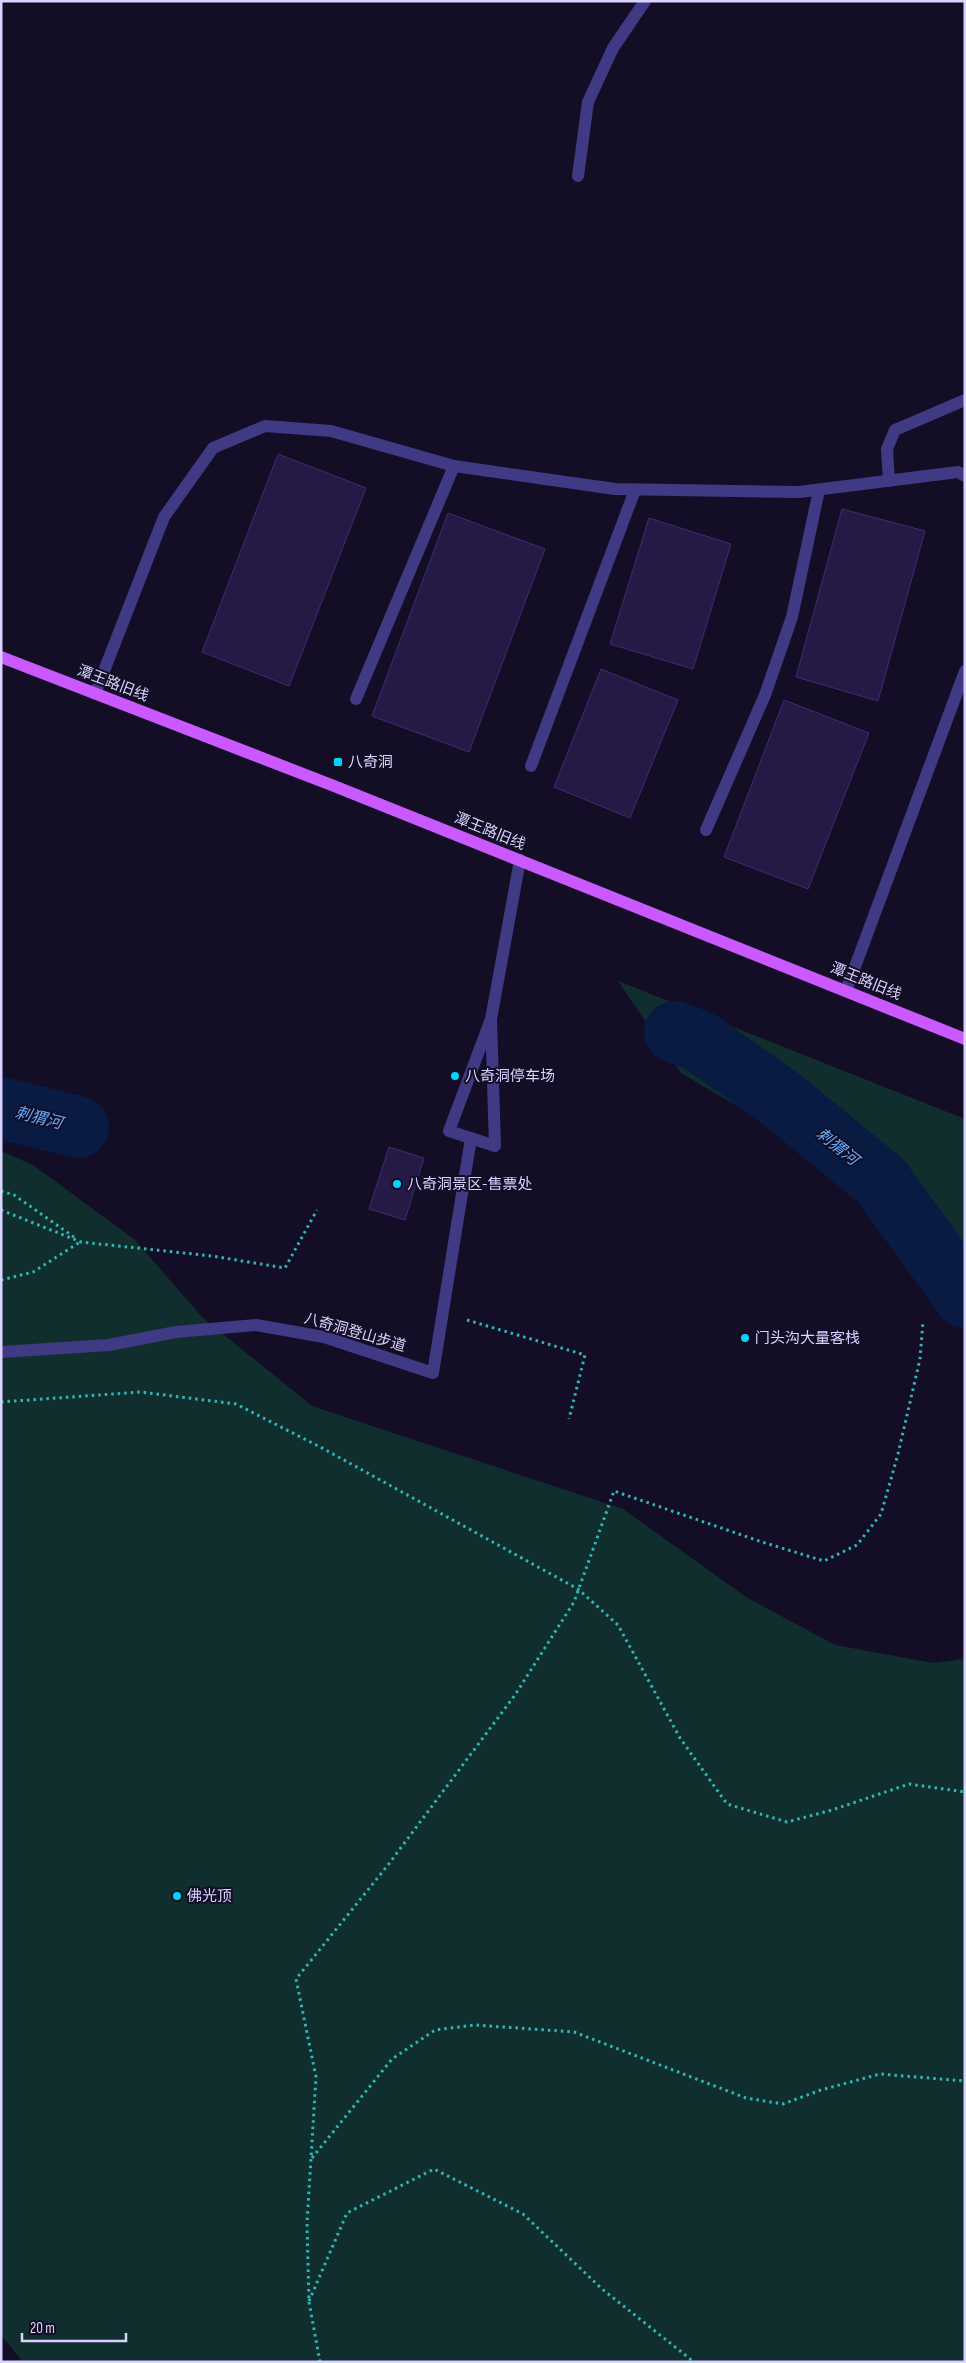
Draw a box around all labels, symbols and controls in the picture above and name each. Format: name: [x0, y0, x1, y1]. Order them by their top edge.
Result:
street label: 潭王路旧线: [74, 661, 151, 706]
place label: 八奇洞: [348, 753, 393, 772]
marker: 八奇洞: [332, 756, 344, 768]
street label: 潭王路旧线: [451, 809, 528, 854]
street label: 潭王路旧线: [827, 959, 904, 1004]
place label: 八奇洞停车场: [465, 1067, 555, 1086]
marker: 八奇洞停车场: [449, 1070, 461, 1082]
water label: 刺猬河: [13, 1103, 67, 1134]
water label: 刺猬河: [812, 1125, 864, 1172]
place label: 八奇洞景区-售票处: [407, 1175, 533, 1194]
marker: 八奇洞景区-售票处: [391, 1178, 403, 1190]
street label: 八奇洞登山步道: [302, 1309, 408, 1356]
place label: 门头沟大量客栈: [755, 1329, 860, 1348]
marker: 门头沟大量客栈: [739, 1332, 751, 1344]
place label: 佛光顶: [187, 1887, 232, 1906]
marker: 佛光顶: [171, 1890, 183, 1902]
scale bar: [22, 2310, 126, 2342]
text: 20 m: [30, 2319, 55, 2338]

